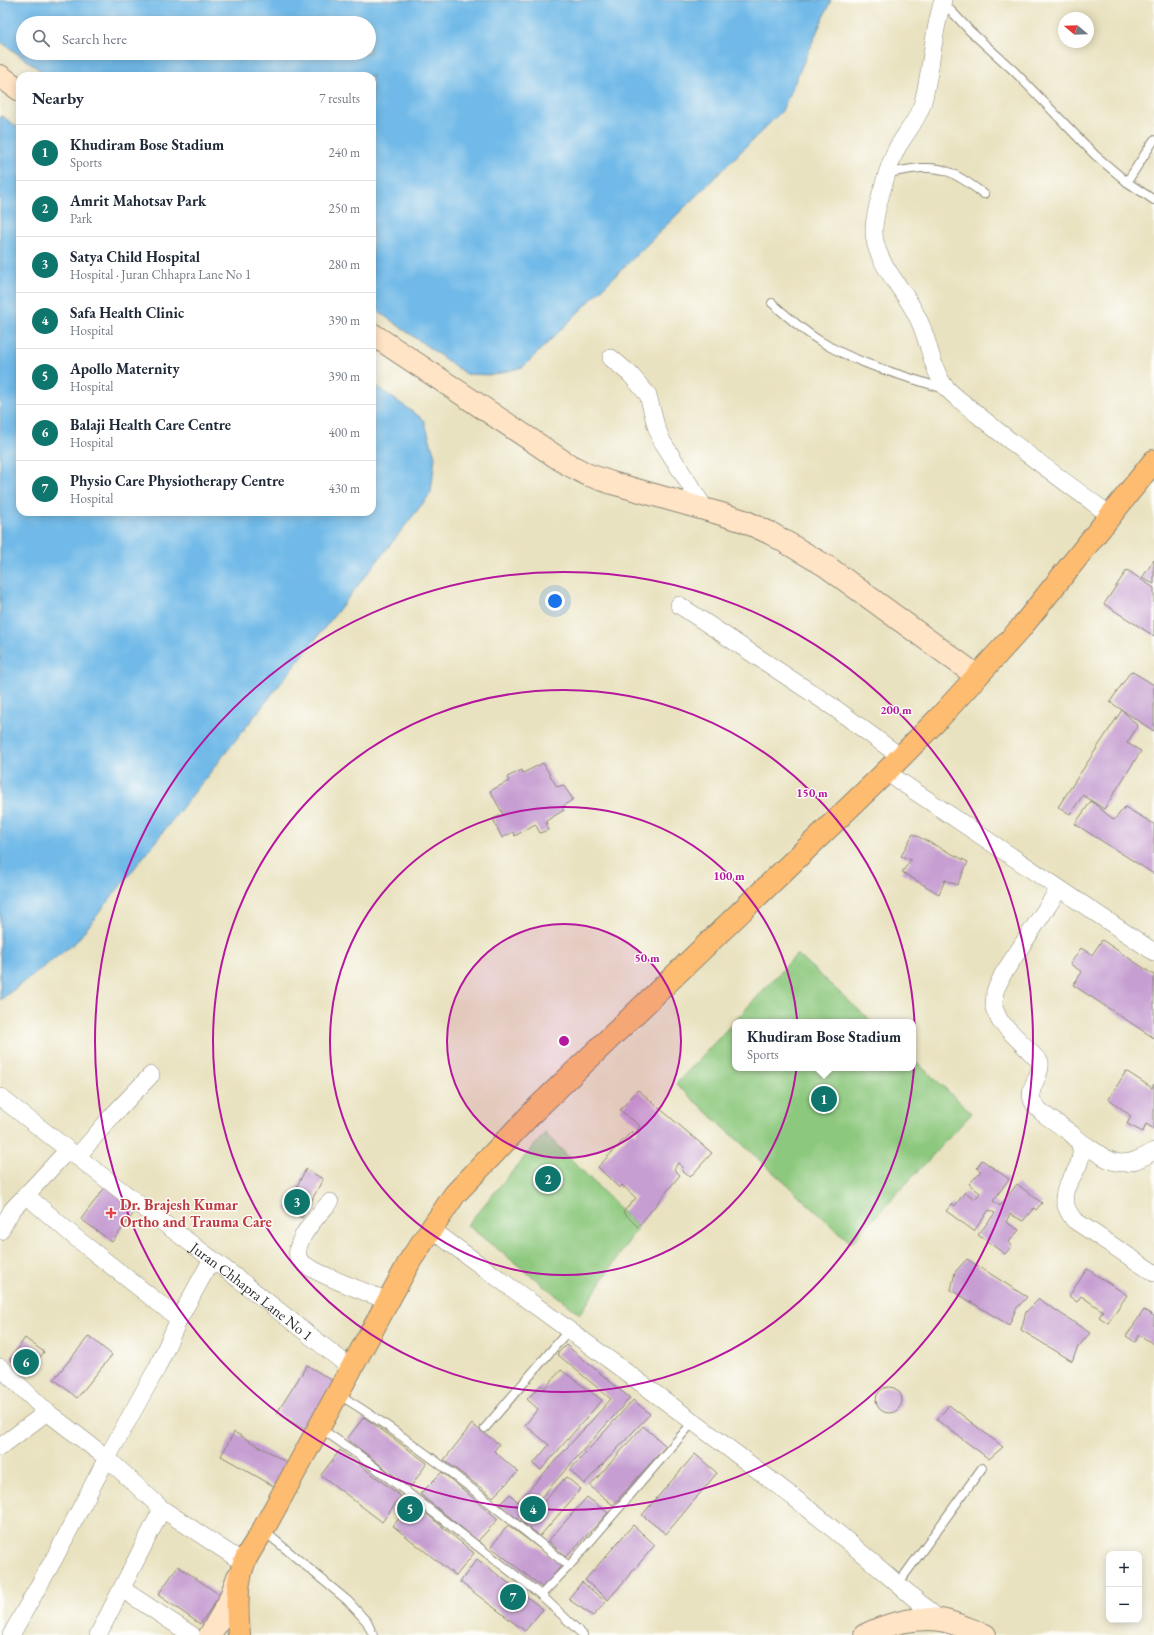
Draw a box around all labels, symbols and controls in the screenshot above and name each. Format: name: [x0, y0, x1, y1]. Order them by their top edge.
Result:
north arrow: [1058, 12, 1094, 48]
search box: [16, 16, 376, 60]
icon: search: [30, 27, 52, 49]
text: Search here: [62, 29, 127, 48]
text: Nearby: [32, 87, 84, 109]
text: 7 results: [319, 90, 360, 107]
text: Khudiram Bose Stadium: [70, 135, 224, 154]
text: 1: [42, 144, 48, 161]
text: 240 m: [329, 144, 360, 161]
text: Sports: [70, 154, 102, 171]
text: Amrit Mahotsav Park: [70, 191, 206, 210]
text: 2: [42, 200, 48, 217]
text: 250 m: [329, 200, 360, 217]
text: Park: [70, 210, 92, 227]
text: Satya Child Hospital: [70, 247, 200, 266]
text: 3: [42, 256, 48, 273]
text: 280 m: [329, 256, 360, 273]
text: Hospital · Juran Chhapra Lane No 1: [70, 266, 251, 283]
text: Safa Health Clinic: [70, 303, 184, 322]
text: 4: [42, 312, 48, 329]
text: 390 m: [329, 312, 360, 329]
text: Hospital: [70, 322, 114, 339]
text: Apollo Maternity: [70, 359, 180, 378]
text: 5: [42, 368, 48, 385]
text: 390 m: [329, 368, 360, 385]
text: Hospital: [70, 378, 114, 395]
text: Balaji Health Care Centre: [70, 415, 231, 434]
text: 6: [42, 424, 48, 441]
text: 400 m: [329, 424, 360, 441]
text: Hospital: [70, 434, 114, 451]
text: Physio Care Physiotherapy Centre: [70, 471, 284, 490]
text: 7: [42, 480, 48, 497]
text: 430 m: [329, 480, 360, 497]
text: Hospital: [70, 490, 114, 507]
your location: [545, 591, 565, 611]
text: 200 m: [880, 702, 912, 718]
text: 150 m: [796, 785, 828, 801]
text: 100 m: [713, 868, 745, 884]
text: 50 m: [634, 950, 660, 966]
popup: [732, 1019, 916, 1071]
text: Khudiram Bose Stadium: [747, 1027, 901, 1046]
centre of rings: [557, 1034, 571, 1048]
text: Sports: [747, 1046, 779, 1063]
pin: 1: [811, 1084, 837, 1114]
pin: 2: [535, 1164, 561, 1194]
pin: 3: [284, 1187, 310, 1217]
place label: Dr. Brajesh Kumar Ortho and Trauma Care: [120, 1195, 272, 1231]
marker: Dr. Brajesh Kumar Ortho and Trauma Care: [105, 1207, 117, 1219]
street label: Juran Chhapra Lane No 1: [186, 1236, 317, 1344]
pin: 6: [13, 1347, 39, 1377]
pin: 5: [397, 1494, 423, 1524]
pin: 4: [520, 1494, 546, 1524]
map controls: [1106, 1551, 1142, 1623]
button: +: [1106, 1551, 1142, 1587]
pin: 7: [500, 1582, 526, 1612]
button: −: [1106, 1587, 1142, 1623]

